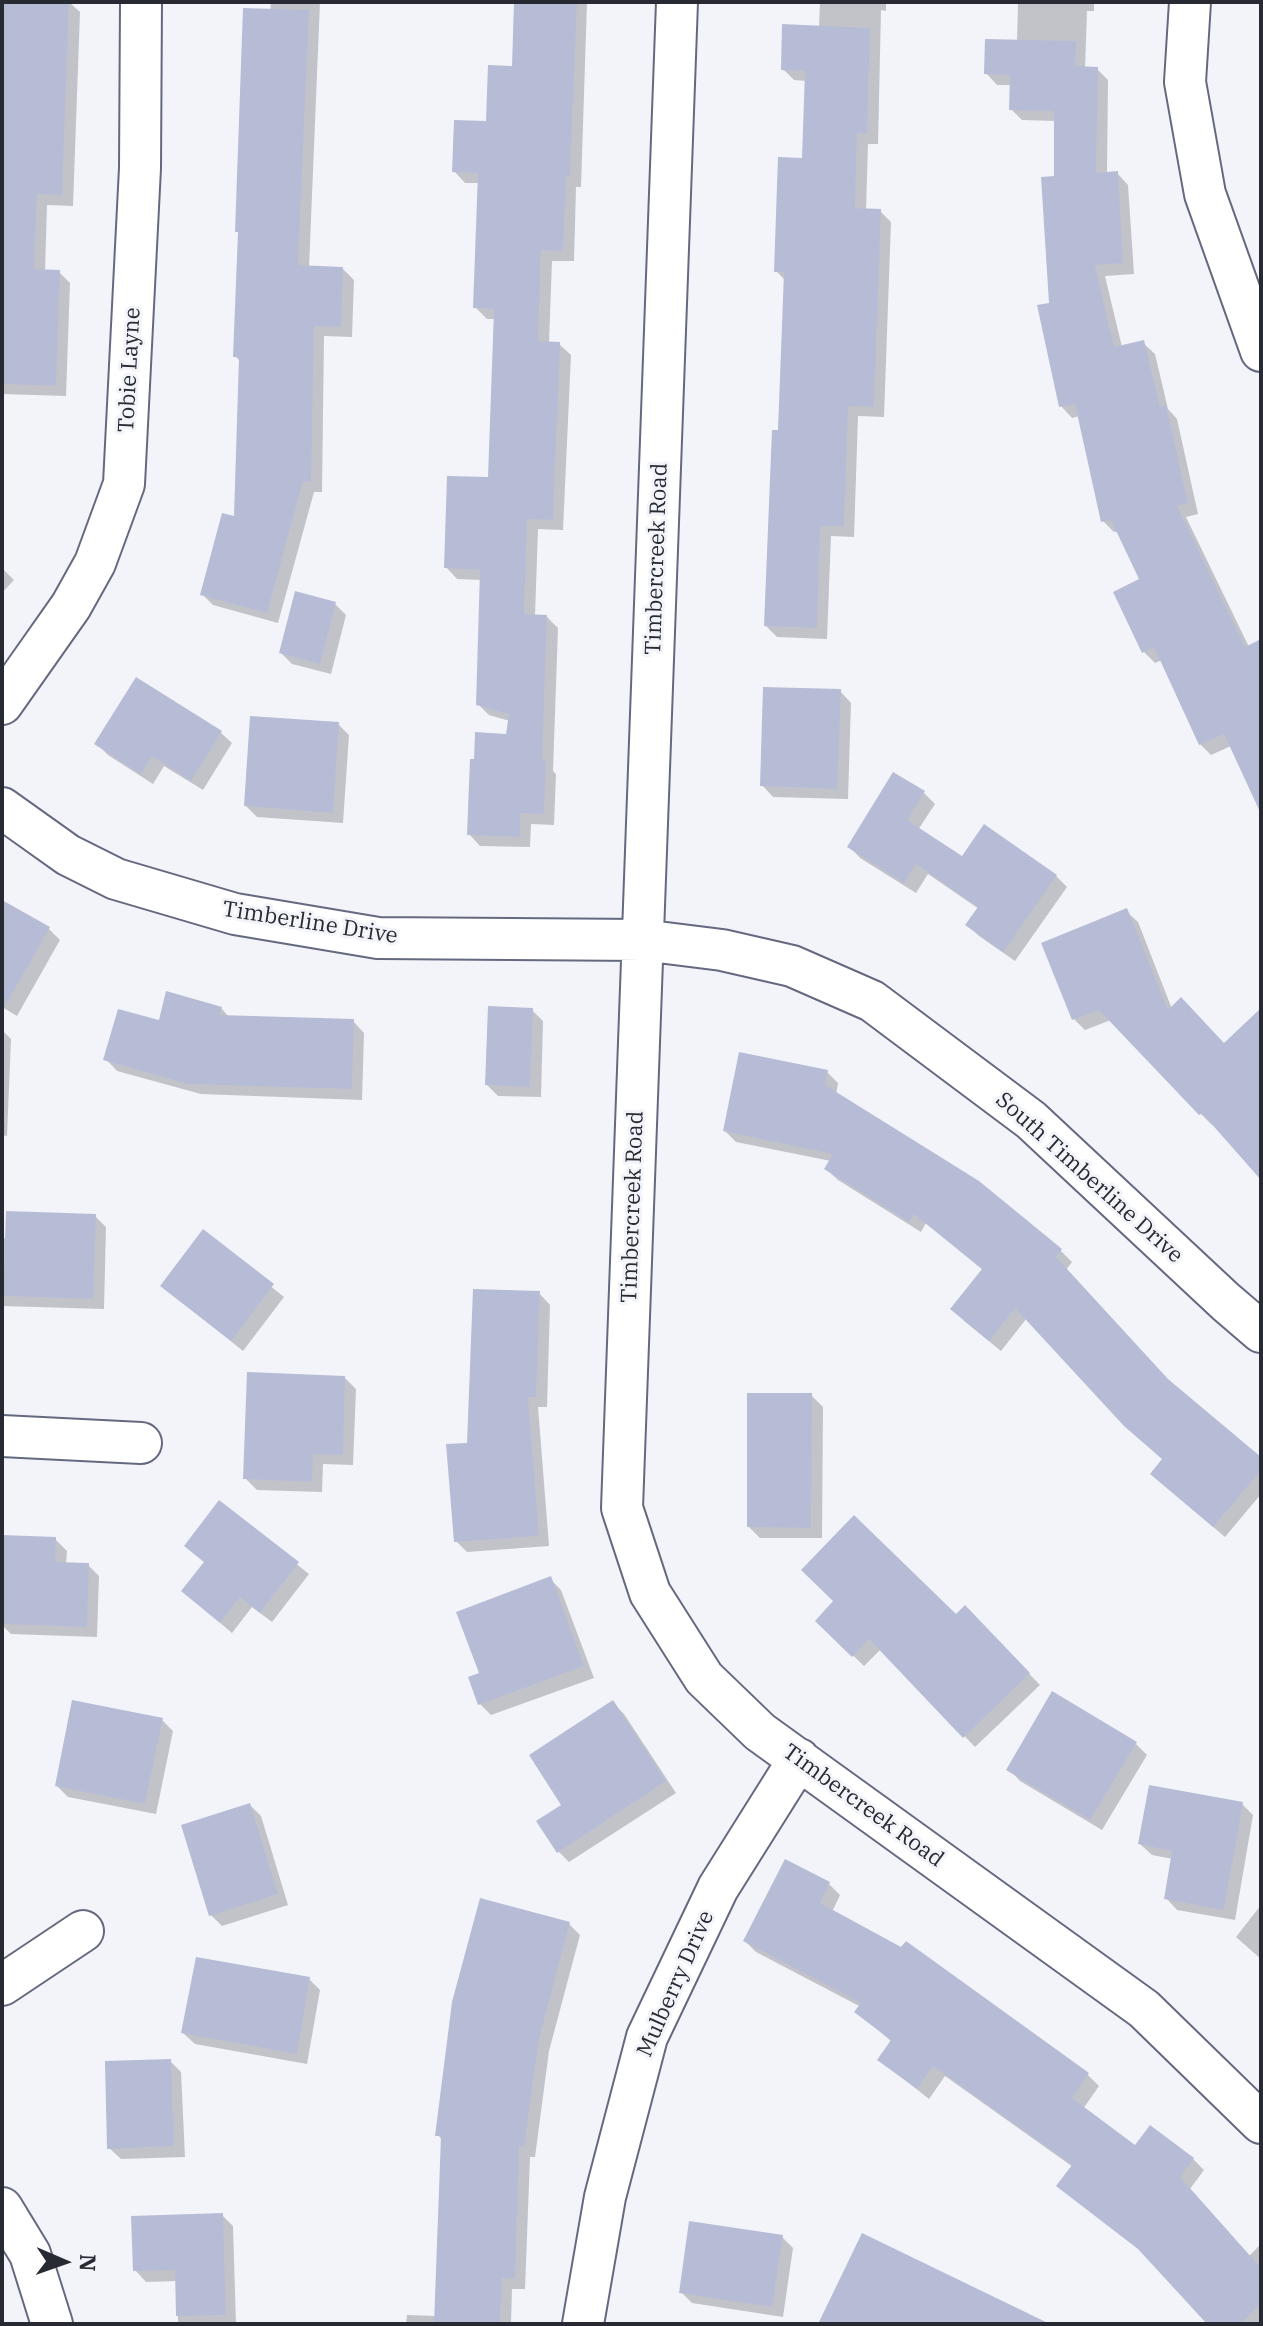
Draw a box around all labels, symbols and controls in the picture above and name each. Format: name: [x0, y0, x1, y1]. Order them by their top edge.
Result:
street label: Tobie Layne: [114, 307, 146, 433]
street label: Timbercreek Road: [640, 462, 674, 656]
street label: Timberline Drive: [220, 896, 400, 950]
street label: South Timberline Drive: [990, 1087, 1188, 1269]
street label: Timbercreek Road: [616, 1110, 650, 1304]
street label: Timbercreek Road: [777, 1739, 949, 1873]
street label: Mulberry Drive: [632, 1907, 720, 2061]
north arrow: [24, 2222, 104, 2302]
text: N: [74, 2254, 103, 2272]

